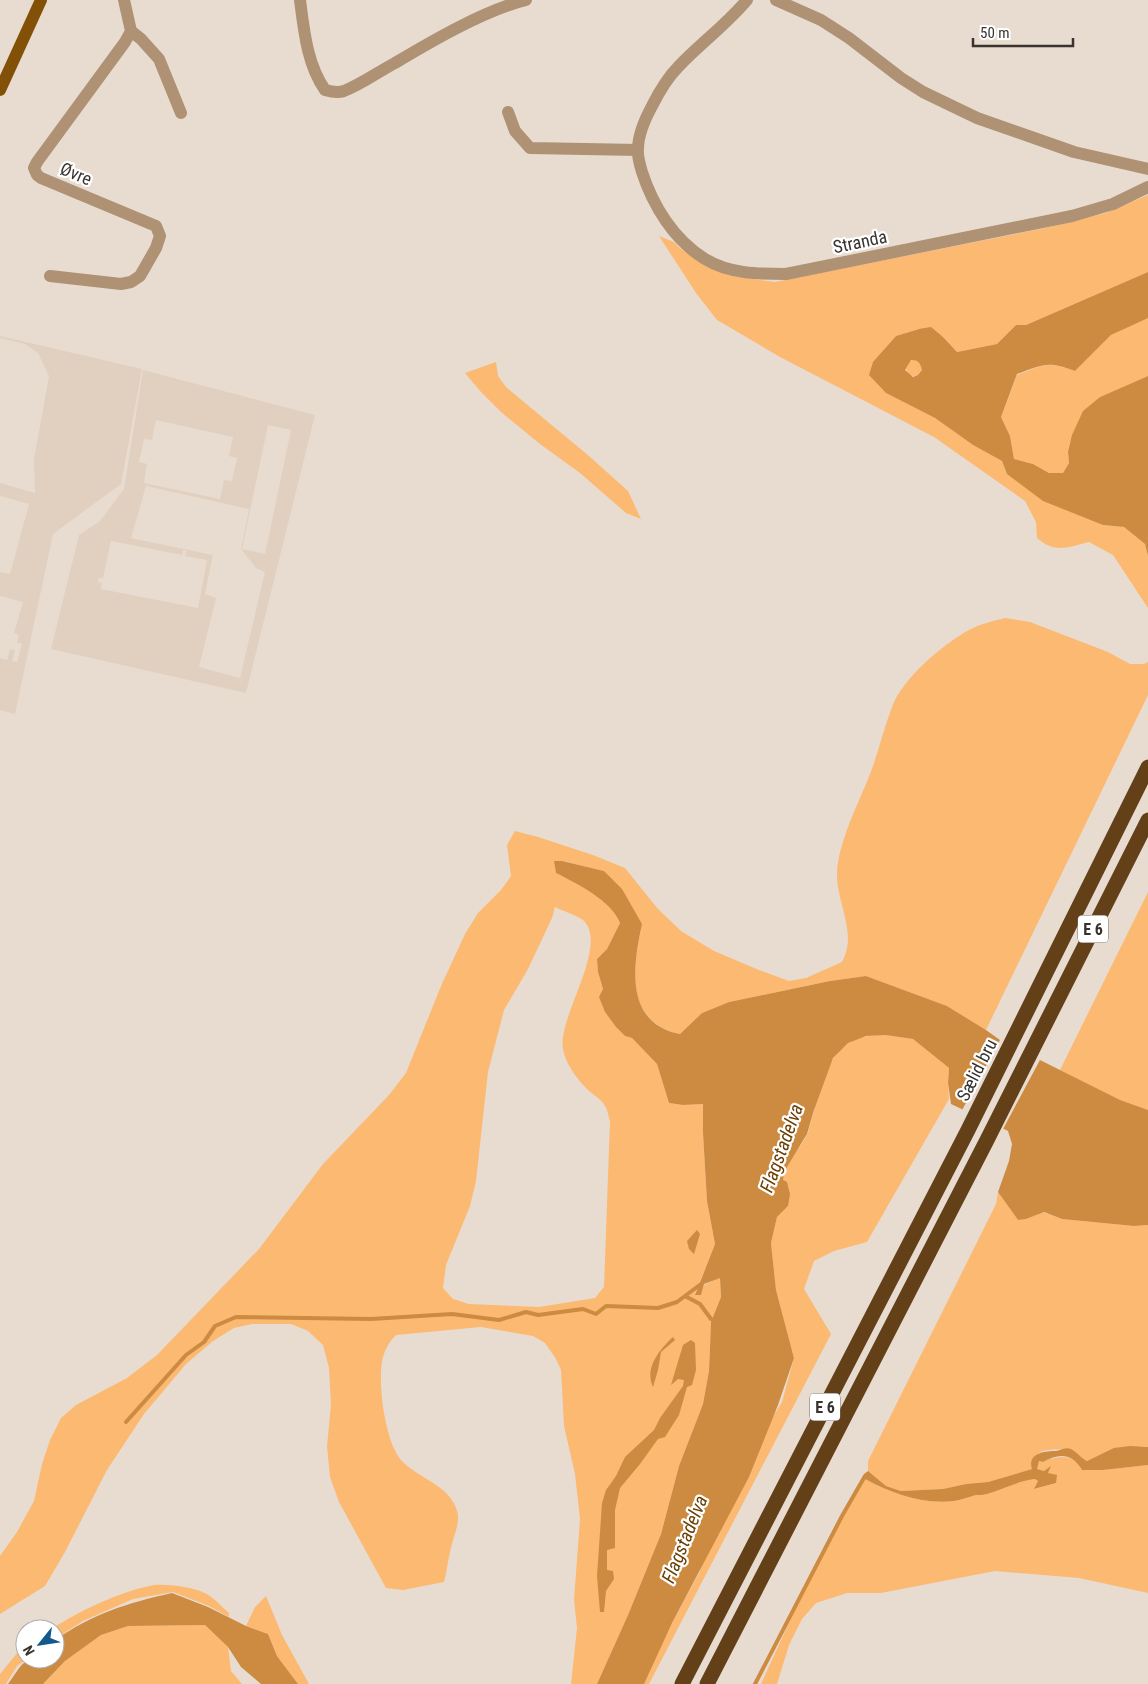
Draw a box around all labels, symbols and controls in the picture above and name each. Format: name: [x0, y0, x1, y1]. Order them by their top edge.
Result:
scale bar: [973, 15, 1073, 47]
text: 50 m: [980, 24, 1010, 42]
street label: Øvre: [57, 158, 95, 190]
street label: Stranda: [831, 226, 889, 257]
road number: E 6: [1078, 916, 1108, 942]
street label: Sælid bru: [952, 1035, 1001, 1104]
water label: Flagstadelva: [755, 1101, 808, 1195]
road number: E 6: [810, 1394, 840, 1420]
water label: Flagstadelva: [657, 1492, 712, 1586]
north arrow: [15, 1619, 65, 1669]
text: N: [20, 1643, 38, 1658]

